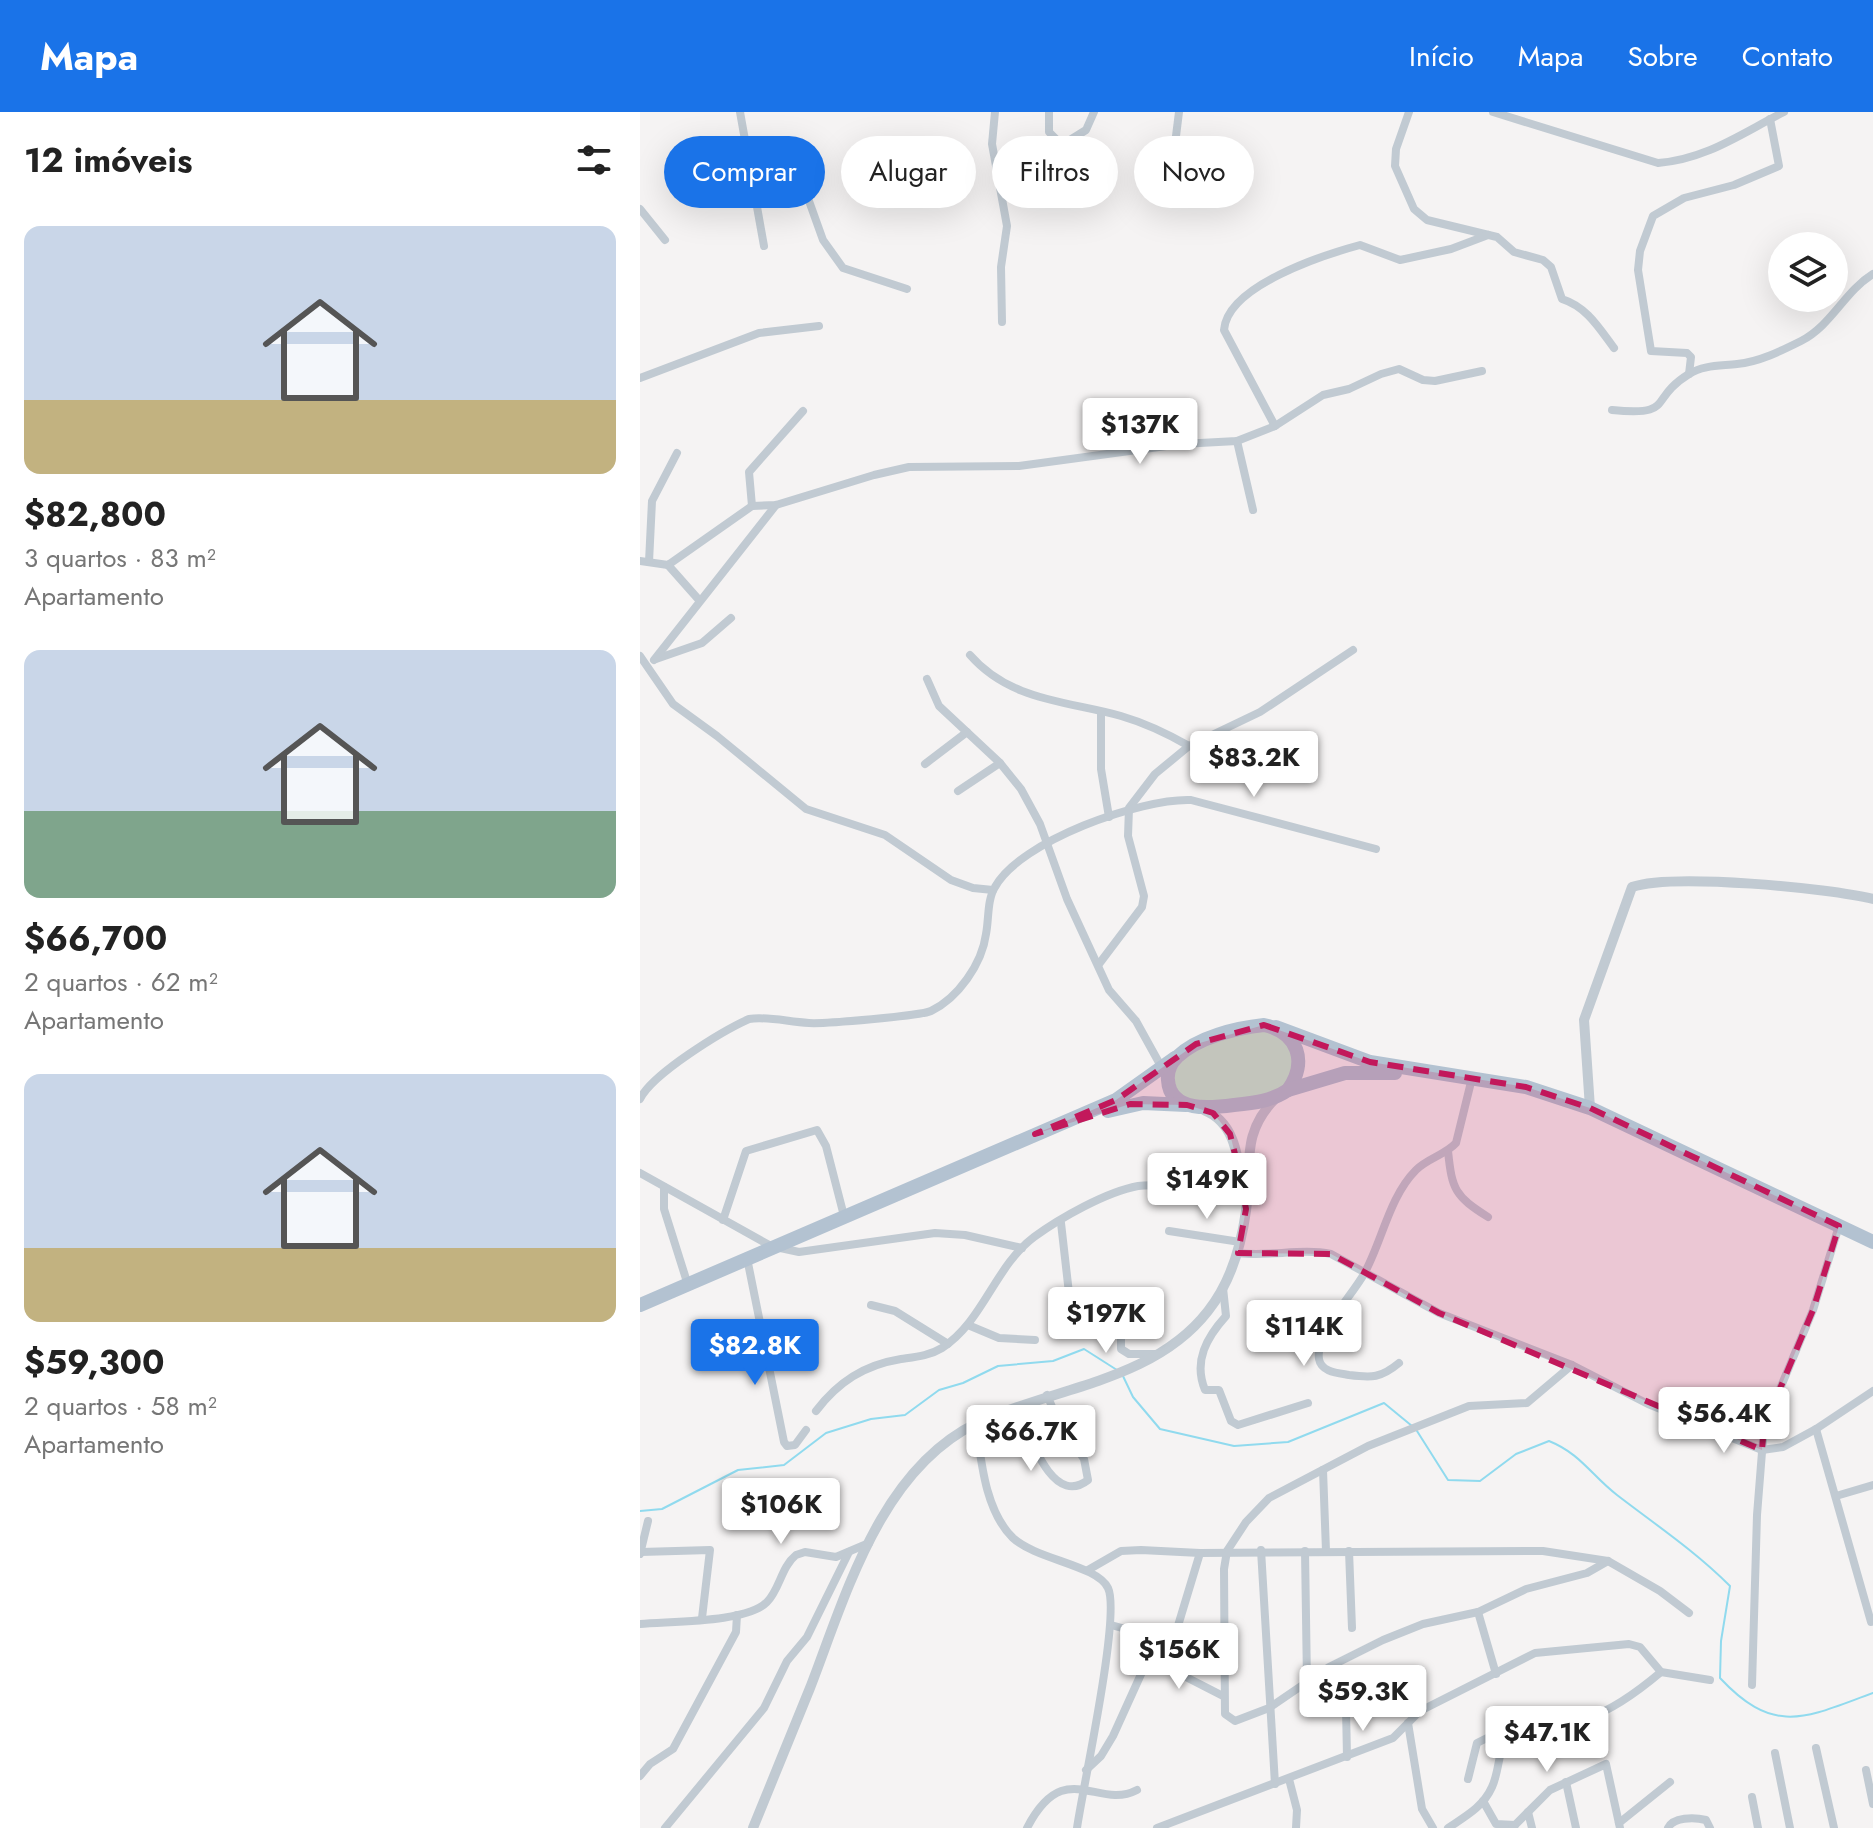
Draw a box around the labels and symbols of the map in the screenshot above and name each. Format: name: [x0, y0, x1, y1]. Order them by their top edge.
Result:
pin: $137K: [1084, 398, 1196, 466]
pin: $83.2K: [1189, 731, 1319, 799]
pin: $149K: [1151, 1153, 1263, 1221]
pin: $197K: [1050, 1287, 1162, 1355]
pin: $114K: [1248, 1300, 1360, 1368]
pin: $82.8K: [690, 1319, 820, 1387]
pin: $56.4K: [1659, 1387, 1789, 1455]
pin: $66.7K: [966, 1405, 1096, 1473]
pin: $106K: [725, 1478, 837, 1546]
pin: $156K: [1123, 1623, 1235, 1691]
pin: $59.3K: [1298, 1665, 1428, 1733]
pin: $47.1K: [1482, 1706, 1612, 1774]

